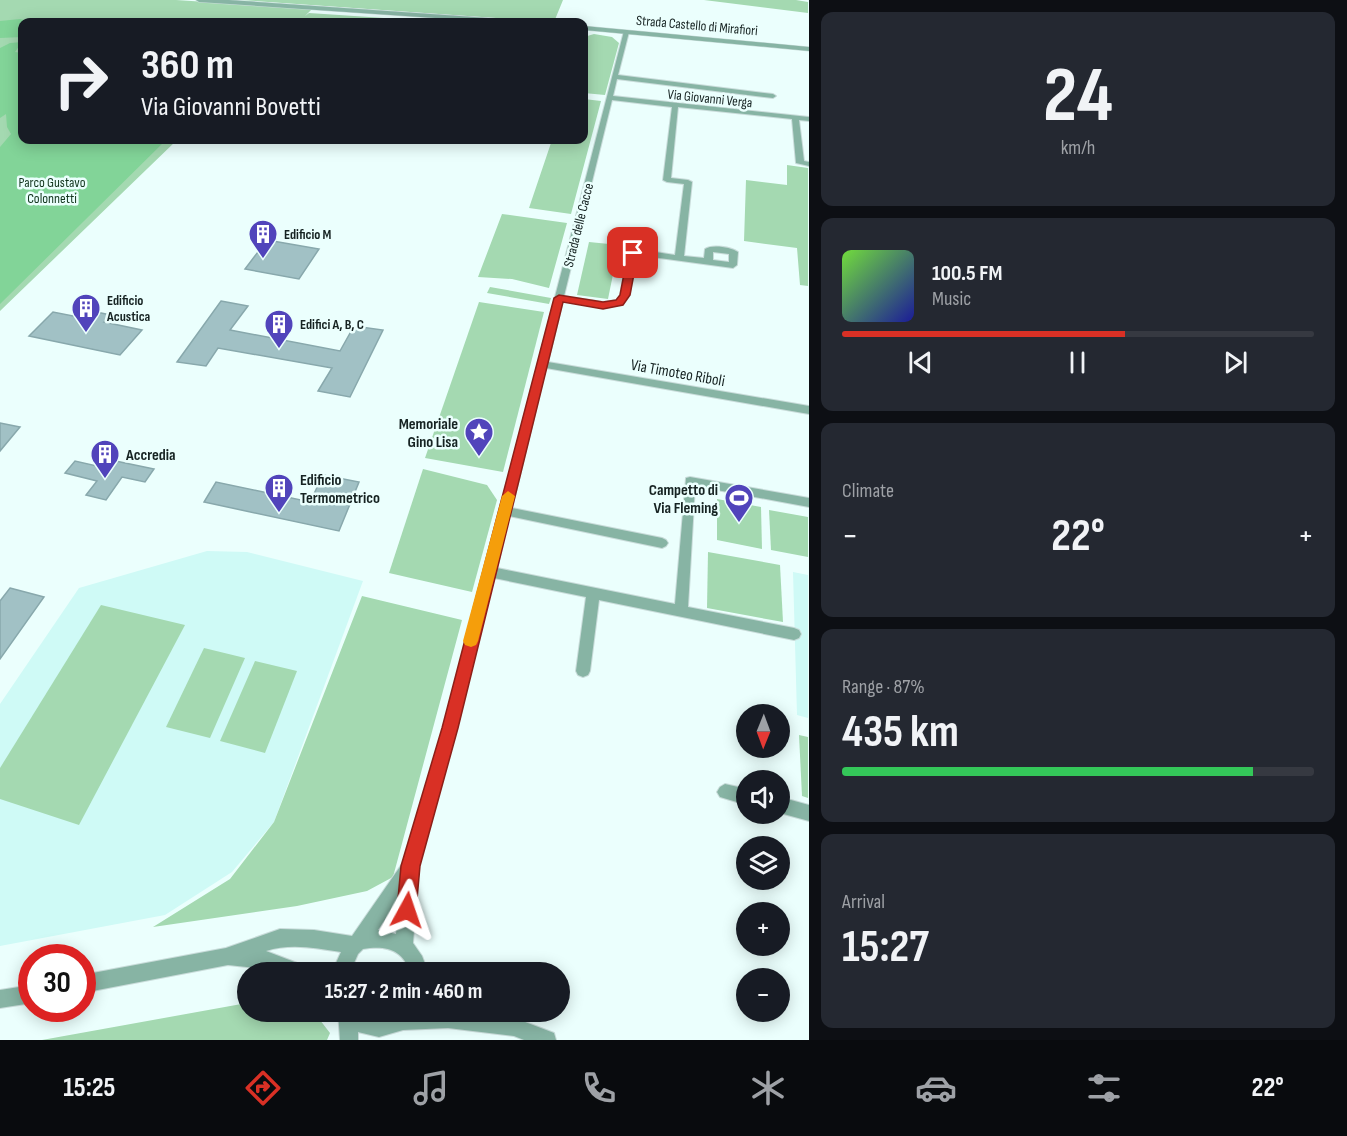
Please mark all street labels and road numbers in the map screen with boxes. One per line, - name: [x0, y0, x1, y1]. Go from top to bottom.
- street label: Strada Castello di Mirafiori: [635, 12, 759, 39]
- street label: Via Giovanni Verga: [667, 86, 753, 111]
- street label: Strada delle Cacce: [560, 181, 597, 269]
- street label: Via Timoteo Riboli: [629, 356, 726, 391]

